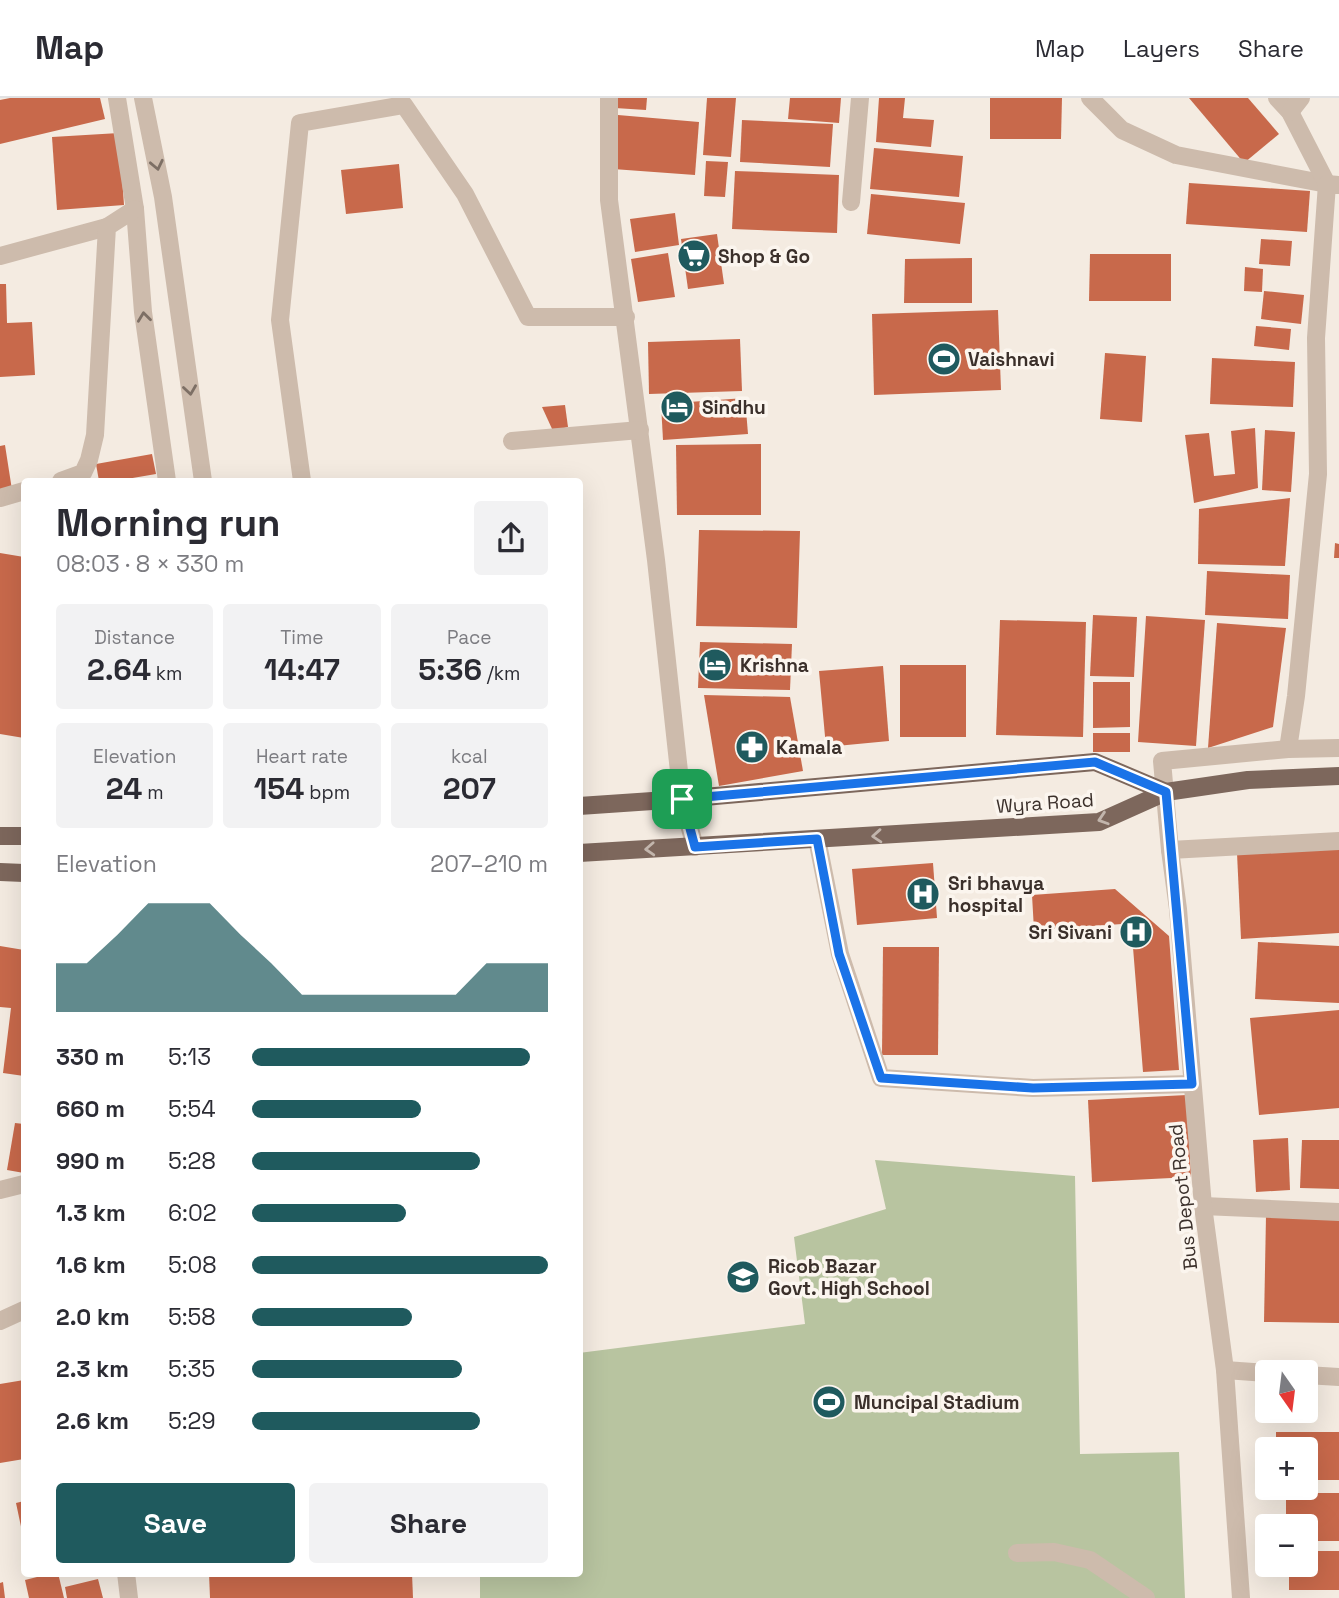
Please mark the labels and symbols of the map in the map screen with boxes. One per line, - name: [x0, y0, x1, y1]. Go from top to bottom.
- one-way arrow: [149, 159, 164, 171]
- supermarket icon: Shop & Go: [675, 237, 713, 275]
- place label: Shop & Go: [718, 244, 810, 269]
- one-way arrow: [137, 311, 152, 322]
- sports icon: Vaishnavi: [925, 340, 963, 378]
- place label: Vaishnavi: [968, 347, 1055, 372]
- one-way arrow: [183, 384, 198, 396]
- hotel icon: Sindhu: [658, 388, 696, 426]
- place label: Sindhu: [702, 395, 766, 420]
- hotel icon: Krishna: [696, 646, 734, 684]
- place label: Krishna: [740, 653, 809, 678]
- pharmacy icon: Kamala: [733, 728, 771, 766]
- place label: Kamala: [776, 735, 842, 760]
- pin: [652, 769, 712, 829]
- street label: Wyra Road: [996, 787, 1094, 819]
- one-way arrow: [1098, 810, 1110, 825]
- one-way arrow: [871, 828, 882, 843]
- one-way arrow: [644, 842, 655, 857]
- place label: Sri bhavya hospital: [948, 871, 1044, 918]
- hospital icon: Sri bhavya hospital: [904, 875, 942, 913]
- hospital icon: Sri Sivani: [1117, 913, 1155, 951]
- place label: Sri Sivani: [1029, 920, 1112, 945]
- street label: Bus Depot Road: [1163, 1123, 1203, 1271]
- place label: Ricob Bazar Govt. High School: [768, 1254, 930, 1301]
- school or university icon: Ricob Bazar Govt. High School: [724, 1258, 762, 1296]
- north arrow: [1255, 1360, 1318, 1423]
- sports icon: Muncipal Stadium: [810, 1383, 848, 1421]
- place label: Muncipal Stadium: [854, 1390, 1019, 1415]

